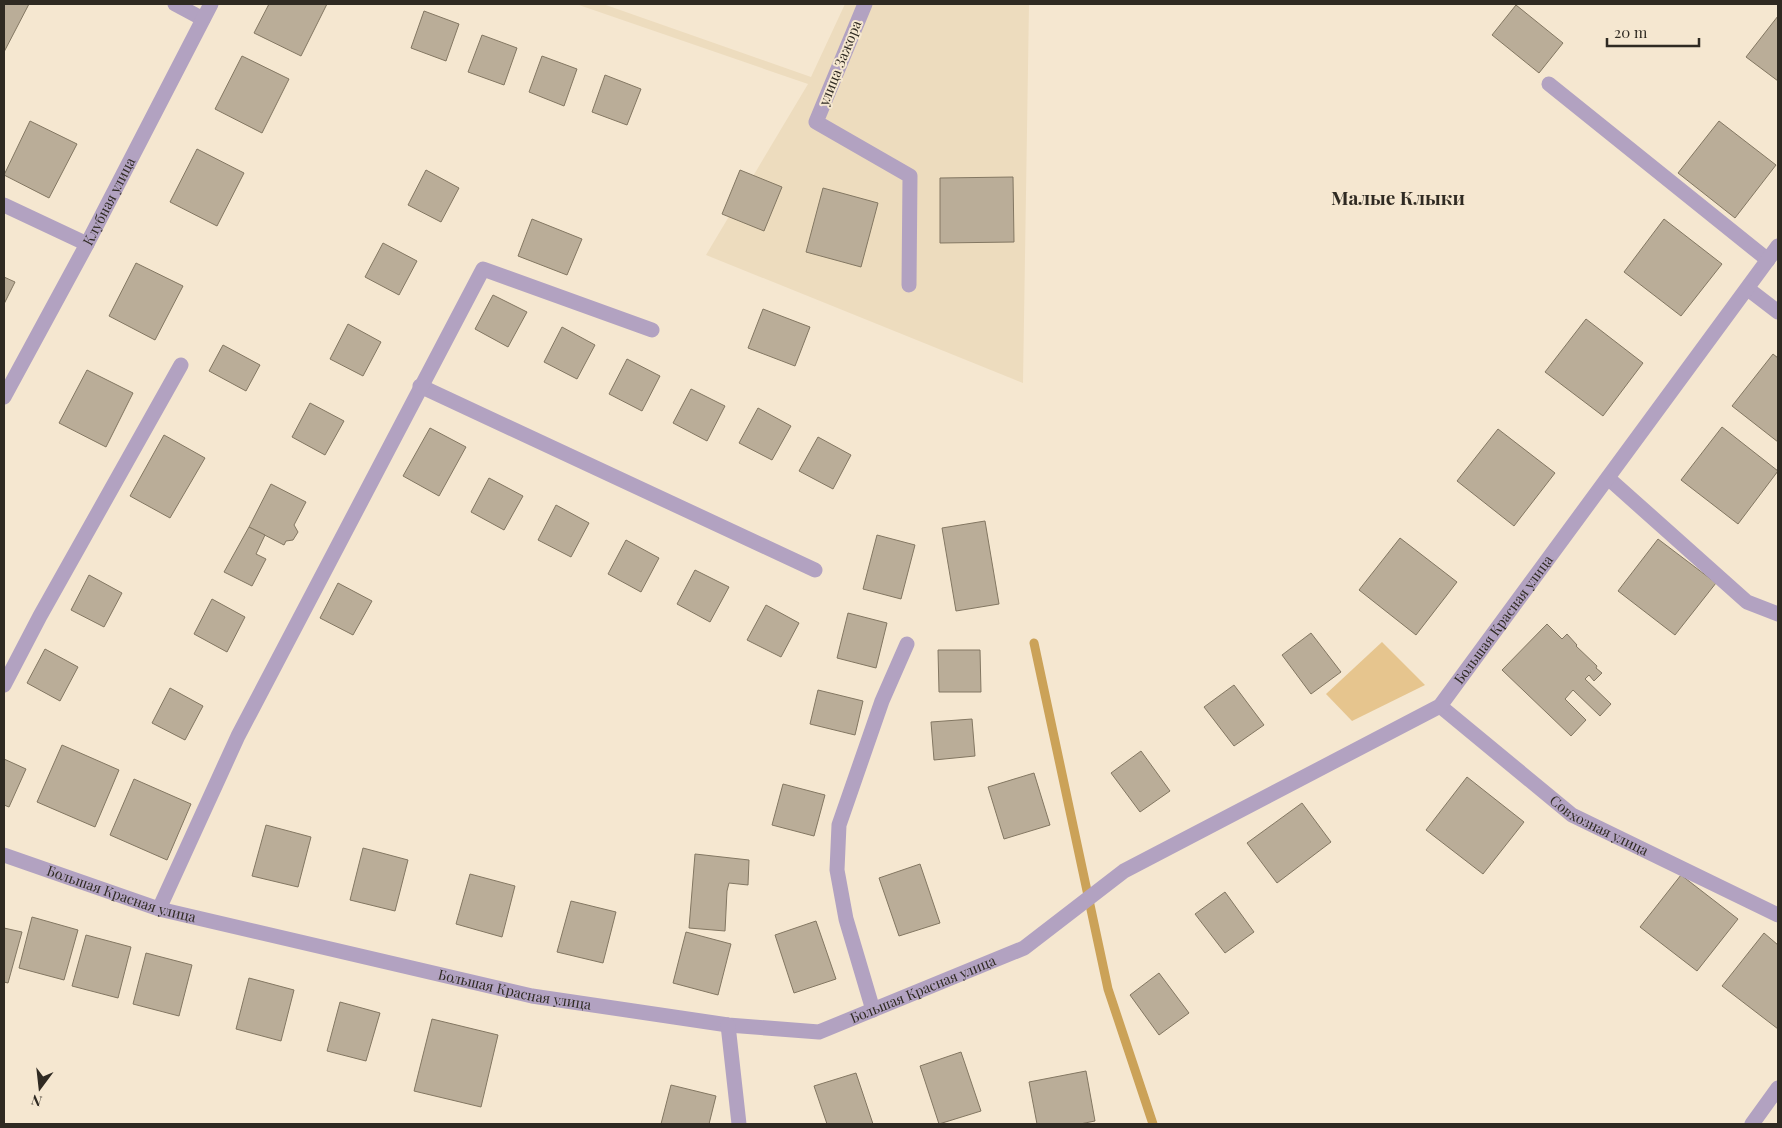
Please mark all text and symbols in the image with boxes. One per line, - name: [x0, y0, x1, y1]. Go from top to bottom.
- scale bar: [1607, 15, 1700, 47]
- street label: улица Зажора: [813, 17, 865, 109]
- text: 20 m: [1614, 22, 1648, 42]
- street label: Клубная улица: [78, 154, 139, 249]
- district label: Малые Клыки: [1331, 184, 1465, 210]
- street label: Большая Красная улица: [1449, 551, 1557, 688]
- street label: Совхозная улица: [1546, 791, 1652, 860]
- street label: Большая Красная улица: [45, 861, 198, 926]
- street label: Большая Красная улица: [847, 951, 999, 1027]
- street label: Большая Красная улица: [436, 964, 593, 1014]
- north arrow: [15, 1063, 65, 1113]
- text: N: [29, 1091, 44, 1112]

